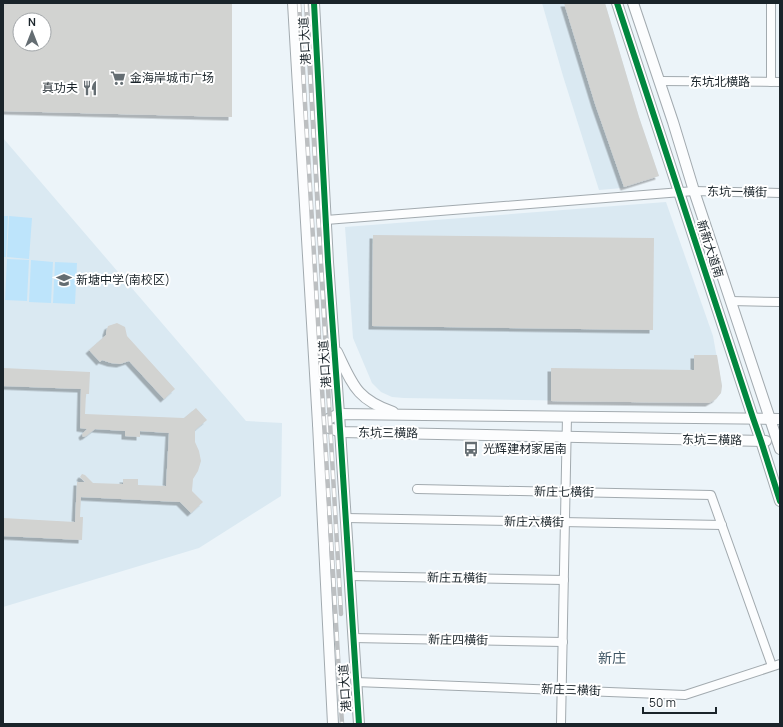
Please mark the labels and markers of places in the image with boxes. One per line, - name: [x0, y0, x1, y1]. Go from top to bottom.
- supermarket icon: 金海岸城市广场: [109, 69, 127, 87]
- place label: 金海岸城市广场: [130, 69, 214, 86]
- place label: 真功夫: [42, 79, 78, 96]
- restaurant icon: 真功夫: [81, 79, 99, 97]
- school or university icon: 新塘中学(南校区): [55, 271, 73, 289]
- place label: 新塘中学(南校区): [76, 271, 170, 288]
- bus stop icon: 光辉建材家居南: [462, 440, 480, 458]
- place label: 光辉建材家居南: [483, 440, 567, 457]

